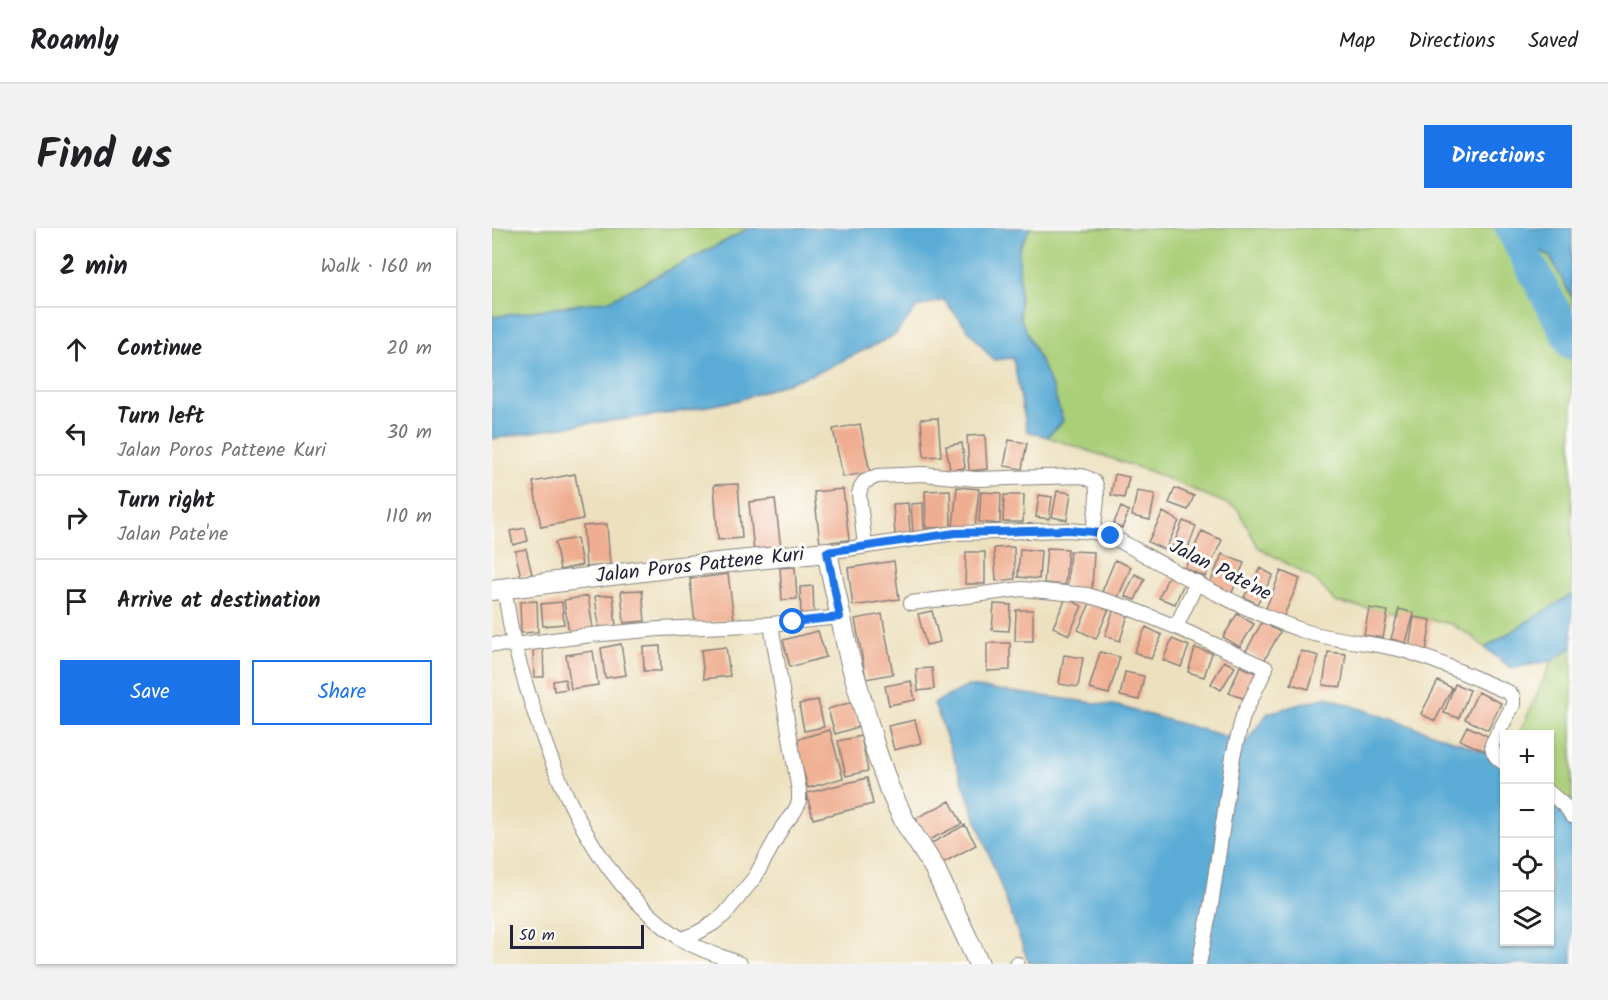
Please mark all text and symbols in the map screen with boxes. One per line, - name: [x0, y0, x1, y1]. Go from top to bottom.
- text: Roamly: [30, 19, 119, 64]
- text: Map: [1339, 25, 1375, 58]
- text: Directions: [1408, 25, 1495, 58]
- text: Saved: [1528, 25, 1578, 58]
- text: Find us: [36, 123, 172, 190]
- button: Directions: [1424, 125, 1572, 188]
- text: 2 min: [60, 246, 128, 288]
- text: Walk · 160 m: [321, 251, 432, 283]
- text: Continue: [117, 332, 202, 367]
- icon: ahead: [60, 333, 93, 366]
- text: 20 m: [386, 333, 432, 365]
- text: Turn left: [117, 400, 204, 435]
- icon: left: [60, 417, 93, 450]
- text: 30 m: [387, 417, 432, 449]
- text: Jalan Poros Pattene Kuri: [117, 435, 326, 467]
- text: Turn right: [117, 484, 215, 519]
- icon: right: [60, 501, 93, 534]
- text: 110 m: [386, 501, 432, 533]
- text: Jalan Pate'ne: [117, 519, 228, 551]
- route end: [1097, 522, 1123, 548]
- street label: Jalan Pate'ne: [1163, 531, 1277, 611]
- street label: Jalan Poros Pattene Kuri: [594, 539, 807, 593]
- text: Arrive at destination: [117, 584, 320, 619]
- icon: arrive: [60, 585, 93, 618]
- route start: [779, 608, 805, 634]
- button: Save: [60, 660, 240, 725]
- button: Share: [252, 660, 432, 725]
- map controls: [1500, 730, 1554, 946]
- button: +: [1500, 730, 1554, 784]
- button: −: [1500, 784, 1554, 838]
- button: locate: [1500, 838, 1554, 892]
- button: layers: [1500, 892, 1554, 946]
- scale bar: [510, 922, 644, 950]
- text: 50 m: [519, 923, 555, 948]

